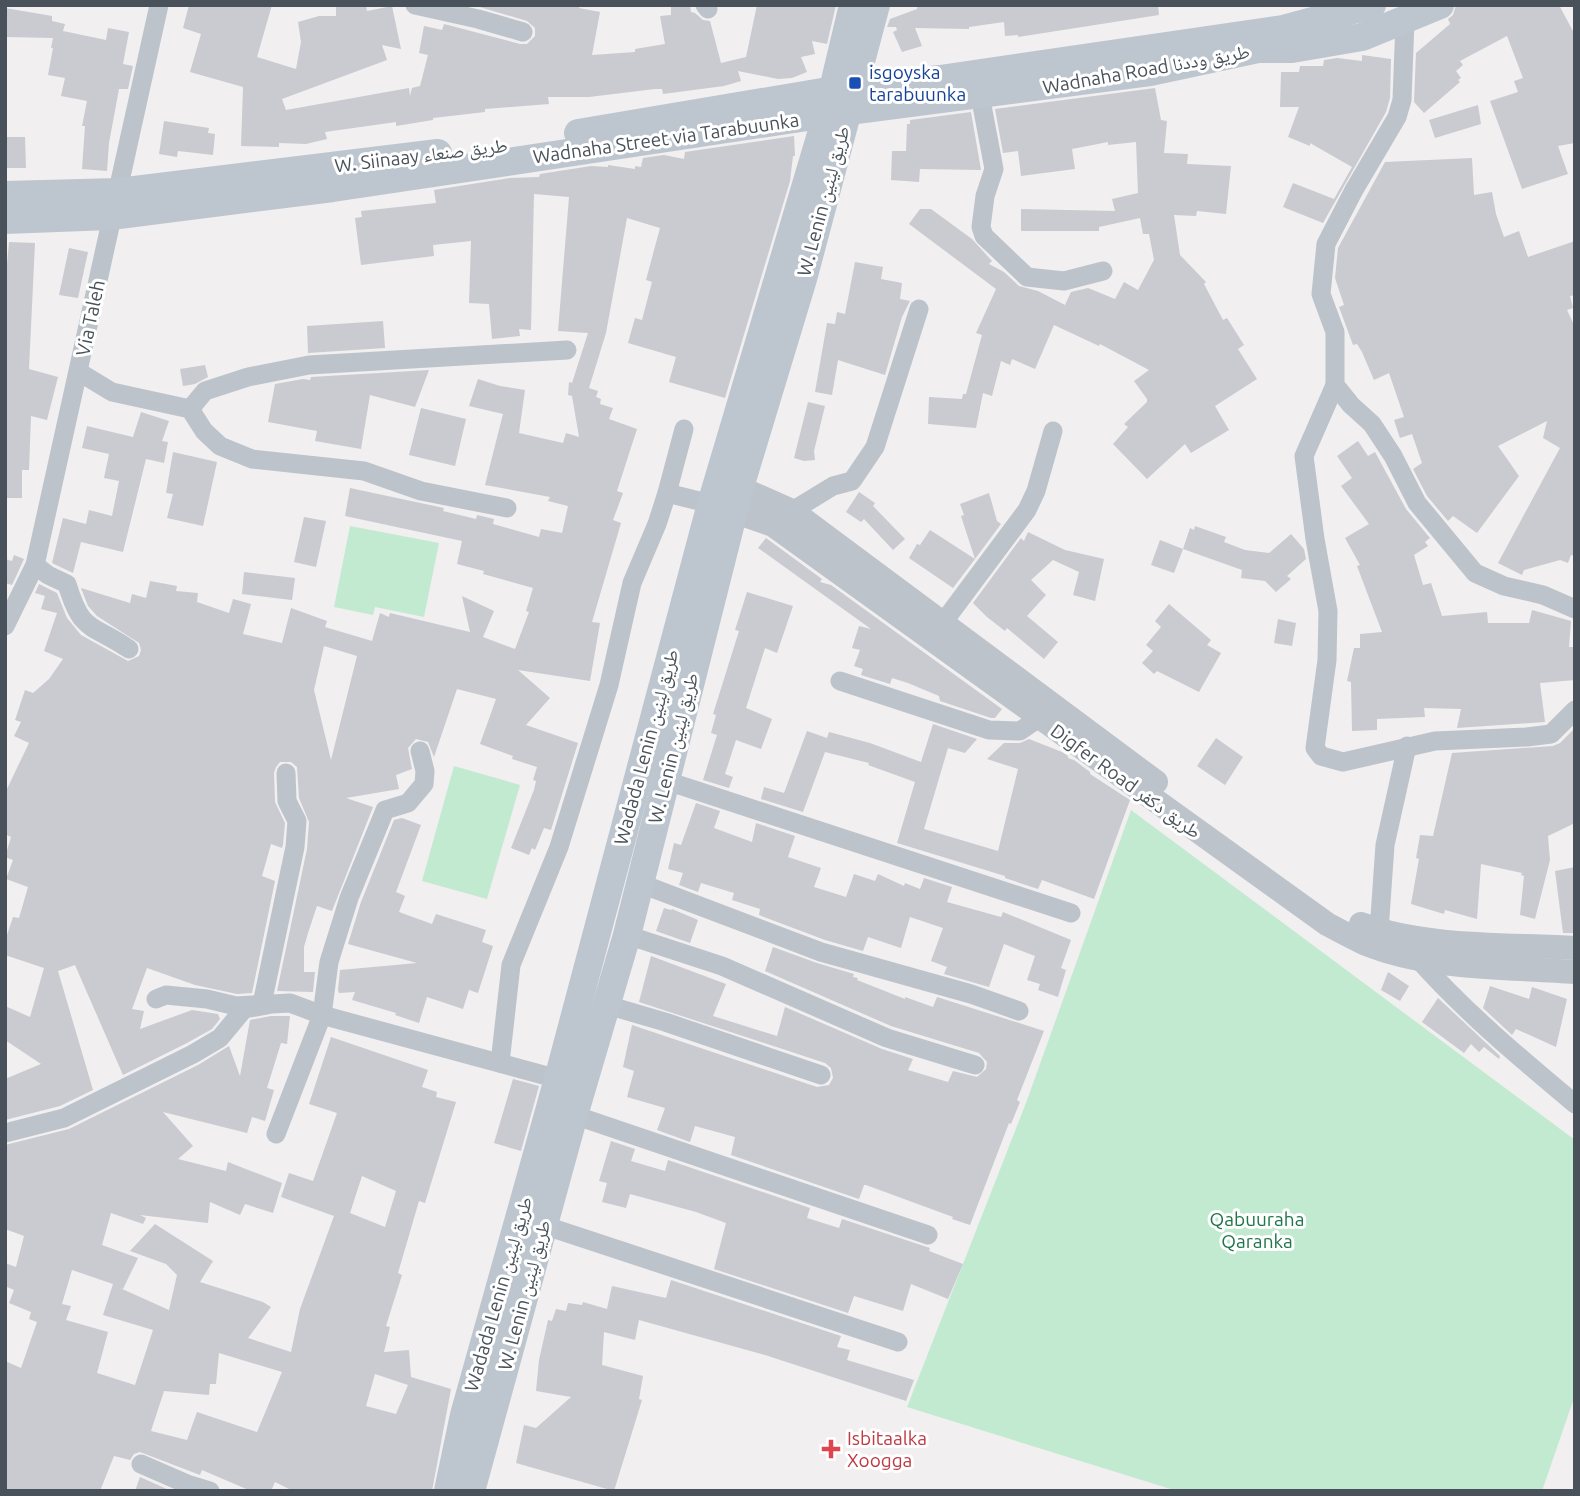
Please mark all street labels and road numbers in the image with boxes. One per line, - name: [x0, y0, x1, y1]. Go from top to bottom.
- street label: Wadnaha Road طريق وددنا: [1041, 40, 1251, 99]
- street label: Wadnaha Street via Tarabuunka: [531, 108, 801, 168]
- street label: W. Lenin طريق لينين: [792, 124, 855, 279]
- street label: W. Siinaay طريق صنعاء: [333, 133, 509, 178]
- street label: Via Taleh: [71, 278, 109, 358]
- street label: Wadada Lenin طريق لينين: [609, 647, 684, 847]
- street label: W. Lenin طريق لينين: [644, 670, 703, 826]
- street label: Digfer Road طريق دكفر: [1046, 719, 1205, 844]
- street label: Wadada Lenin طريق لينين: [460, 1194, 537, 1394]
- street label: W. Lenin طريق لينين: [493, 1218, 556, 1373]

